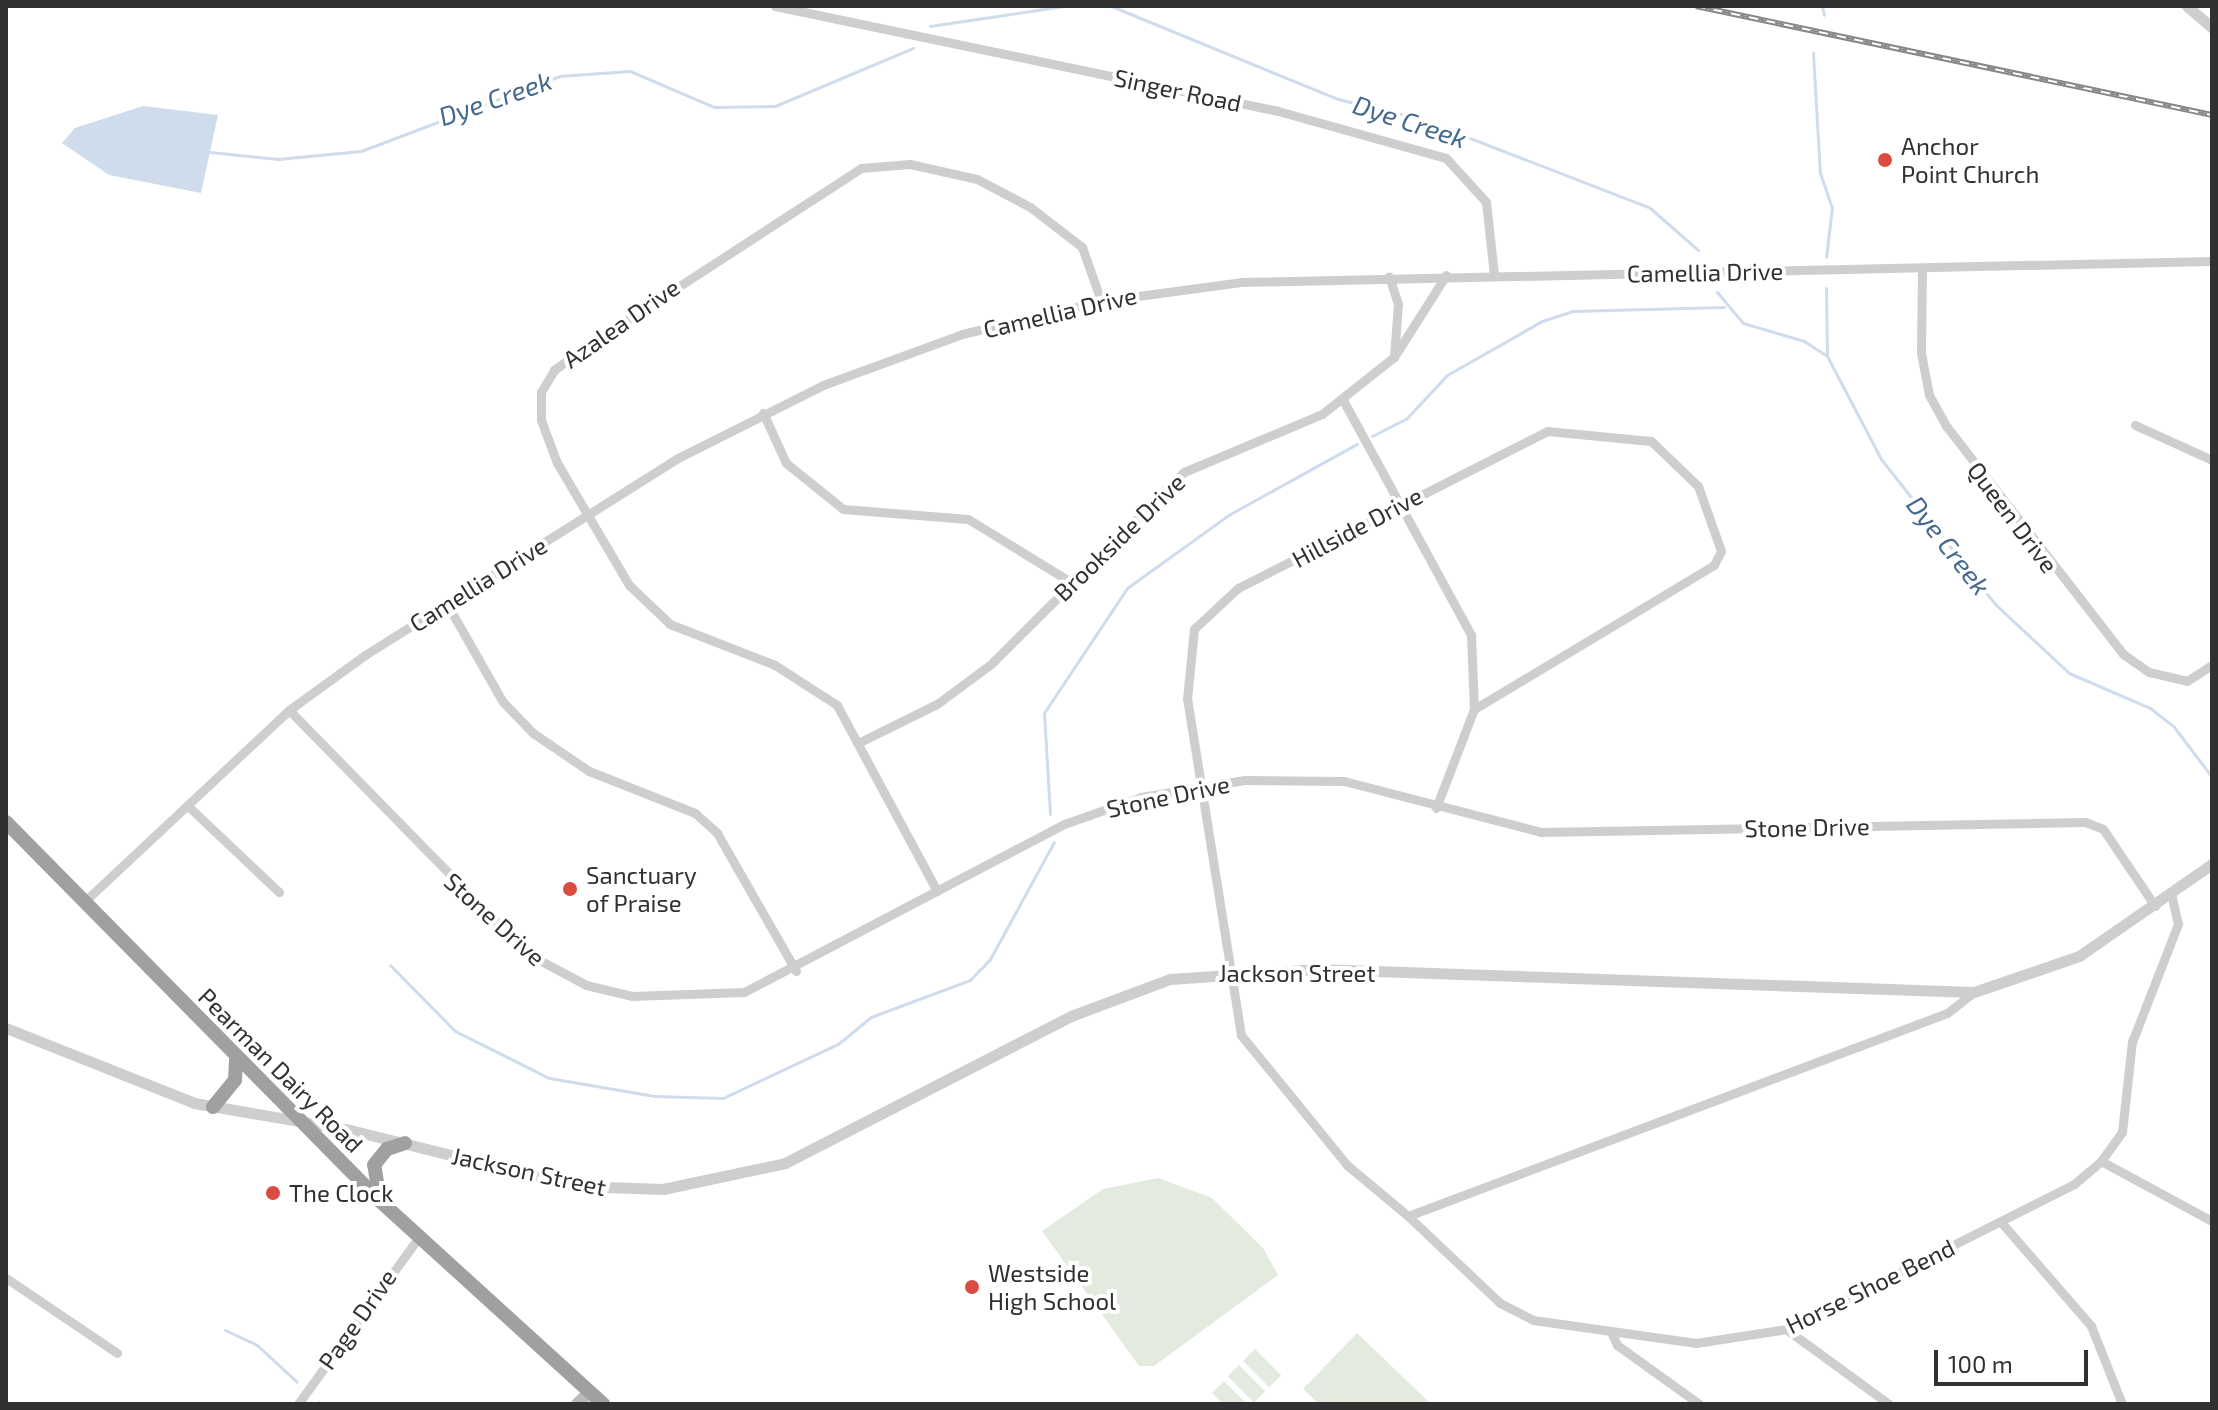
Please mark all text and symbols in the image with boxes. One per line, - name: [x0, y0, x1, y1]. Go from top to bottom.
- street label: Singer Road: [1112, 62, 1244, 118]
- water label: Dye Creek: [434, 64, 556, 132]
- water label: Dye Creek: [1349, 88, 1471, 154]
- place label: Anchor Point Church: [1901, 132, 2039, 188]
- marker: Anchor Point Church: [1876, 151, 1894, 169]
- street label: Camellia Drive: [1627, 256, 1783, 288]
- street label: Azalea Drive: [557, 272, 685, 374]
- street label: Camellia Drive: [981, 280, 1139, 344]
- street label: Queen Drive: [1962, 456, 2064, 578]
- street label: Brookside Drive: [1048, 467, 1190, 607]
- street label: Hillside Drive: [1287, 481, 1427, 573]
- water label: Dye Creek: [1901, 489, 1997, 601]
- street label: Camellia Drive: [404, 530, 552, 638]
- street label: Stone Drive: [1104, 769, 1232, 823]
- street label: Stone Drive: [1744, 812, 1870, 842]
- place label: Sanctuary of Praise: [586, 861, 697, 917]
- street label: Stone Drive: [439, 866, 551, 972]
- marker: Sanctuary of Praise: [561, 880, 579, 898]
- street label: Jackson Street: [1218, 959, 1376, 987]
- street label: Pearman Dairy Road: [193, 982, 369, 1158]
- street label: Jackson Street: [449, 1141, 609, 1201]
- place label: The Clock: [289, 1179, 394, 1207]
- marker: The Clock: [264, 1184, 282, 1202]
- street label: Horse Shoe Bend: [1781, 1233, 1959, 1339]
- place label: Westside High School: [988, 1259, 1116, 1315]
- street label: Page Drive: [312, 1263, 402, 1375]
- marker: Westside High School: [963, 1278, 981, 1296]
- scale bar: [1938, 1334, 2092, 1384]
- text: 100 m: [1948, 1349, 2013, 1378]

